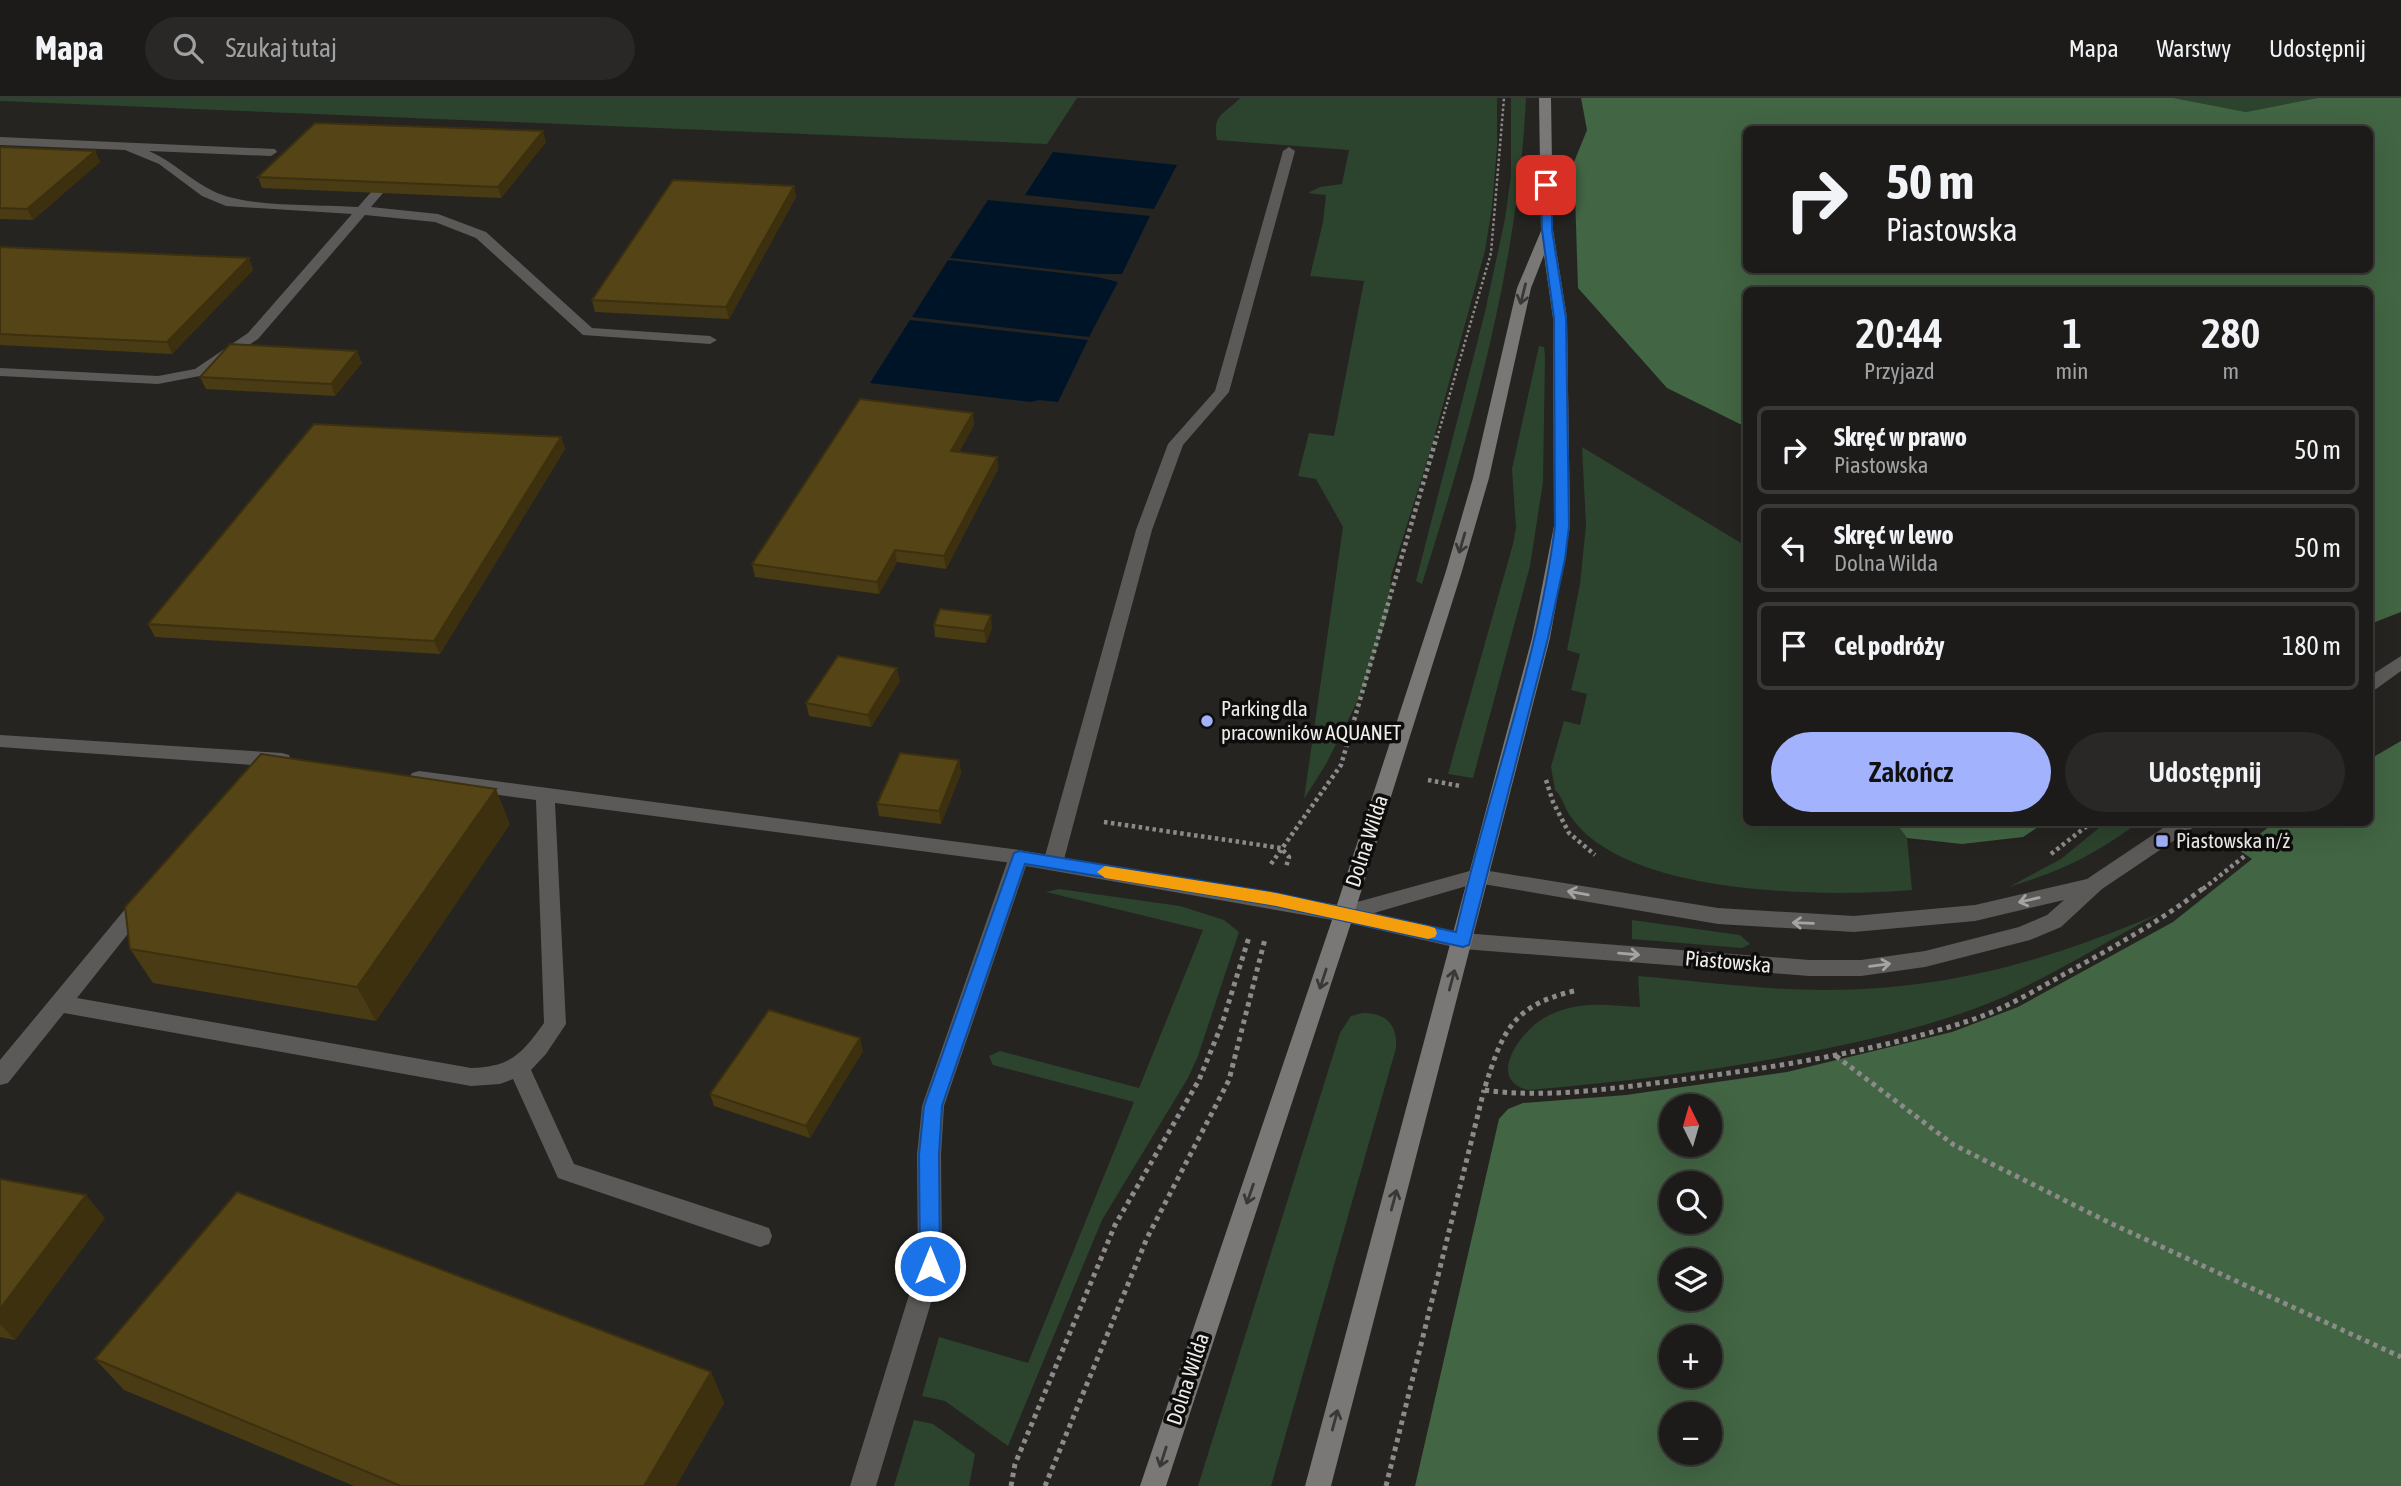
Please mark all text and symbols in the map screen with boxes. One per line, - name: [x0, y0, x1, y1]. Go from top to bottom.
- search box: [145, 17, 635, 80]
- text: Mapa: [35, 29, 103, 67]
- icon: search: [169, 29, 207, 67]
- text: Szukaj tutaj: [225, 33, 337, 63]
- text: Mapa: [2069, 35, 2119, 62]
- text: Warstwy: [2157, 35, 2231, 62]
- text: Udostępnij: [2269, 35, 2366, 62]
- text: 50 m: [1886, 153, 1974, 209]
- icon: right: [1771, 154, 1862, 245]
- pin: [1516, 155, 1576, 215]
- icon: arrive: [1527, 166, 1565, 204]
- text: Piastowska: [1886, 211, 2018, 248]
- one-way arrow: [1516, 282, 1529, 304]
- text: 20:44: [1856, 309, 1943, 357]
- text: 1: [2062, 309, 2082, 357]
- text: 280: [2201, 309, 2260, 357]
- text: Przyjazd: [1864, 358, 1935, 384]
- text: min: [2056, 358, 2089, 384]
- text: m: [2222, 358, 2239, 384]
- text: Skręć w prawo: [1834, 422, 1967, 452]
- icon: right: [1775, 431, 1813, 469]
- text: 50 m: [2294, 435, 2341, 465]
- text: Piastowska: [1834, 452, 1929, 478]
- text: Skręć w lewo: [1834, 520, 1954, 550]
- icon: left: [1775, 529, 1813, 567]
- one-way arrow: [1455, 532, 1468, 554]
- text: 50 m: [2294, 533, 2341, 563]
- text: Dolna Wilda: [1834, 550, 1938, 576]
- icon: arrive: [1775, 627, 1813, 665]
- text: Cel podróży: [1834, 631, 1945, 661]
- text: 180 m: [2282, 631, 2341, 661]
- place label: Parking dla pracowników AQUANET: [1221, 696, 1401, 744]
- marker: Parking dla pracowników AQUANET: [1199, 713, 1215, 729]
- button: Zakończ: [1771, 732, 2051, 812]
- button: Udostępnij: [2065, 732, 2345, 812]
- street label: Dolna Wilda: [1340, 792, 1392, 890]
- place label: Piastowska n/ż: [2176, 828, 2290, 852]
- marker: Piastowska n/ż: [2154, 833, 2170, 849]
- one-way arrow: [1567, 886, 1590, 899]
- one-way arrow: [2018, 894, 2040, 907]
- one-way arrow: [1792, 916, 1815, 929]
- street label: Piastowska: [1684, 945, 1772, 977]
- one-way arrow: [1617, 948, 1640, 961]
- one-way arrow: [1868, 958, 1891, 971]
- one-way arrow: [1315, 967, 1328, 989]
- one-way arrow: [1446, 969, 1459, 992]
- north arrow: [1659, 1094, 1722, 1157]
- map controls: [1659, 1094, 1722, 1465]
- button: search: [1659, 1171, 1722, 1234]
- one-way arrow: [1243, 1183, 1255, 1205]
- one-way arrow: [1388, 1189, 1401, 1211]
- position arrow: [893, 1229, 967, 1303]
- button: layers: [1659, 1248, 1722, 1311]
- button: +: [1659, 1325, 1722, 1388]
- street label: Dolna Wilda: [1161, 1330, 1213, 1428]
- button: −: [1659, 1402, 1722, 1465]
- one-way arrow: [1330, 1409, 1343, 1431]
- one-way arrow: [1155, 1445, 1168, 1467]

